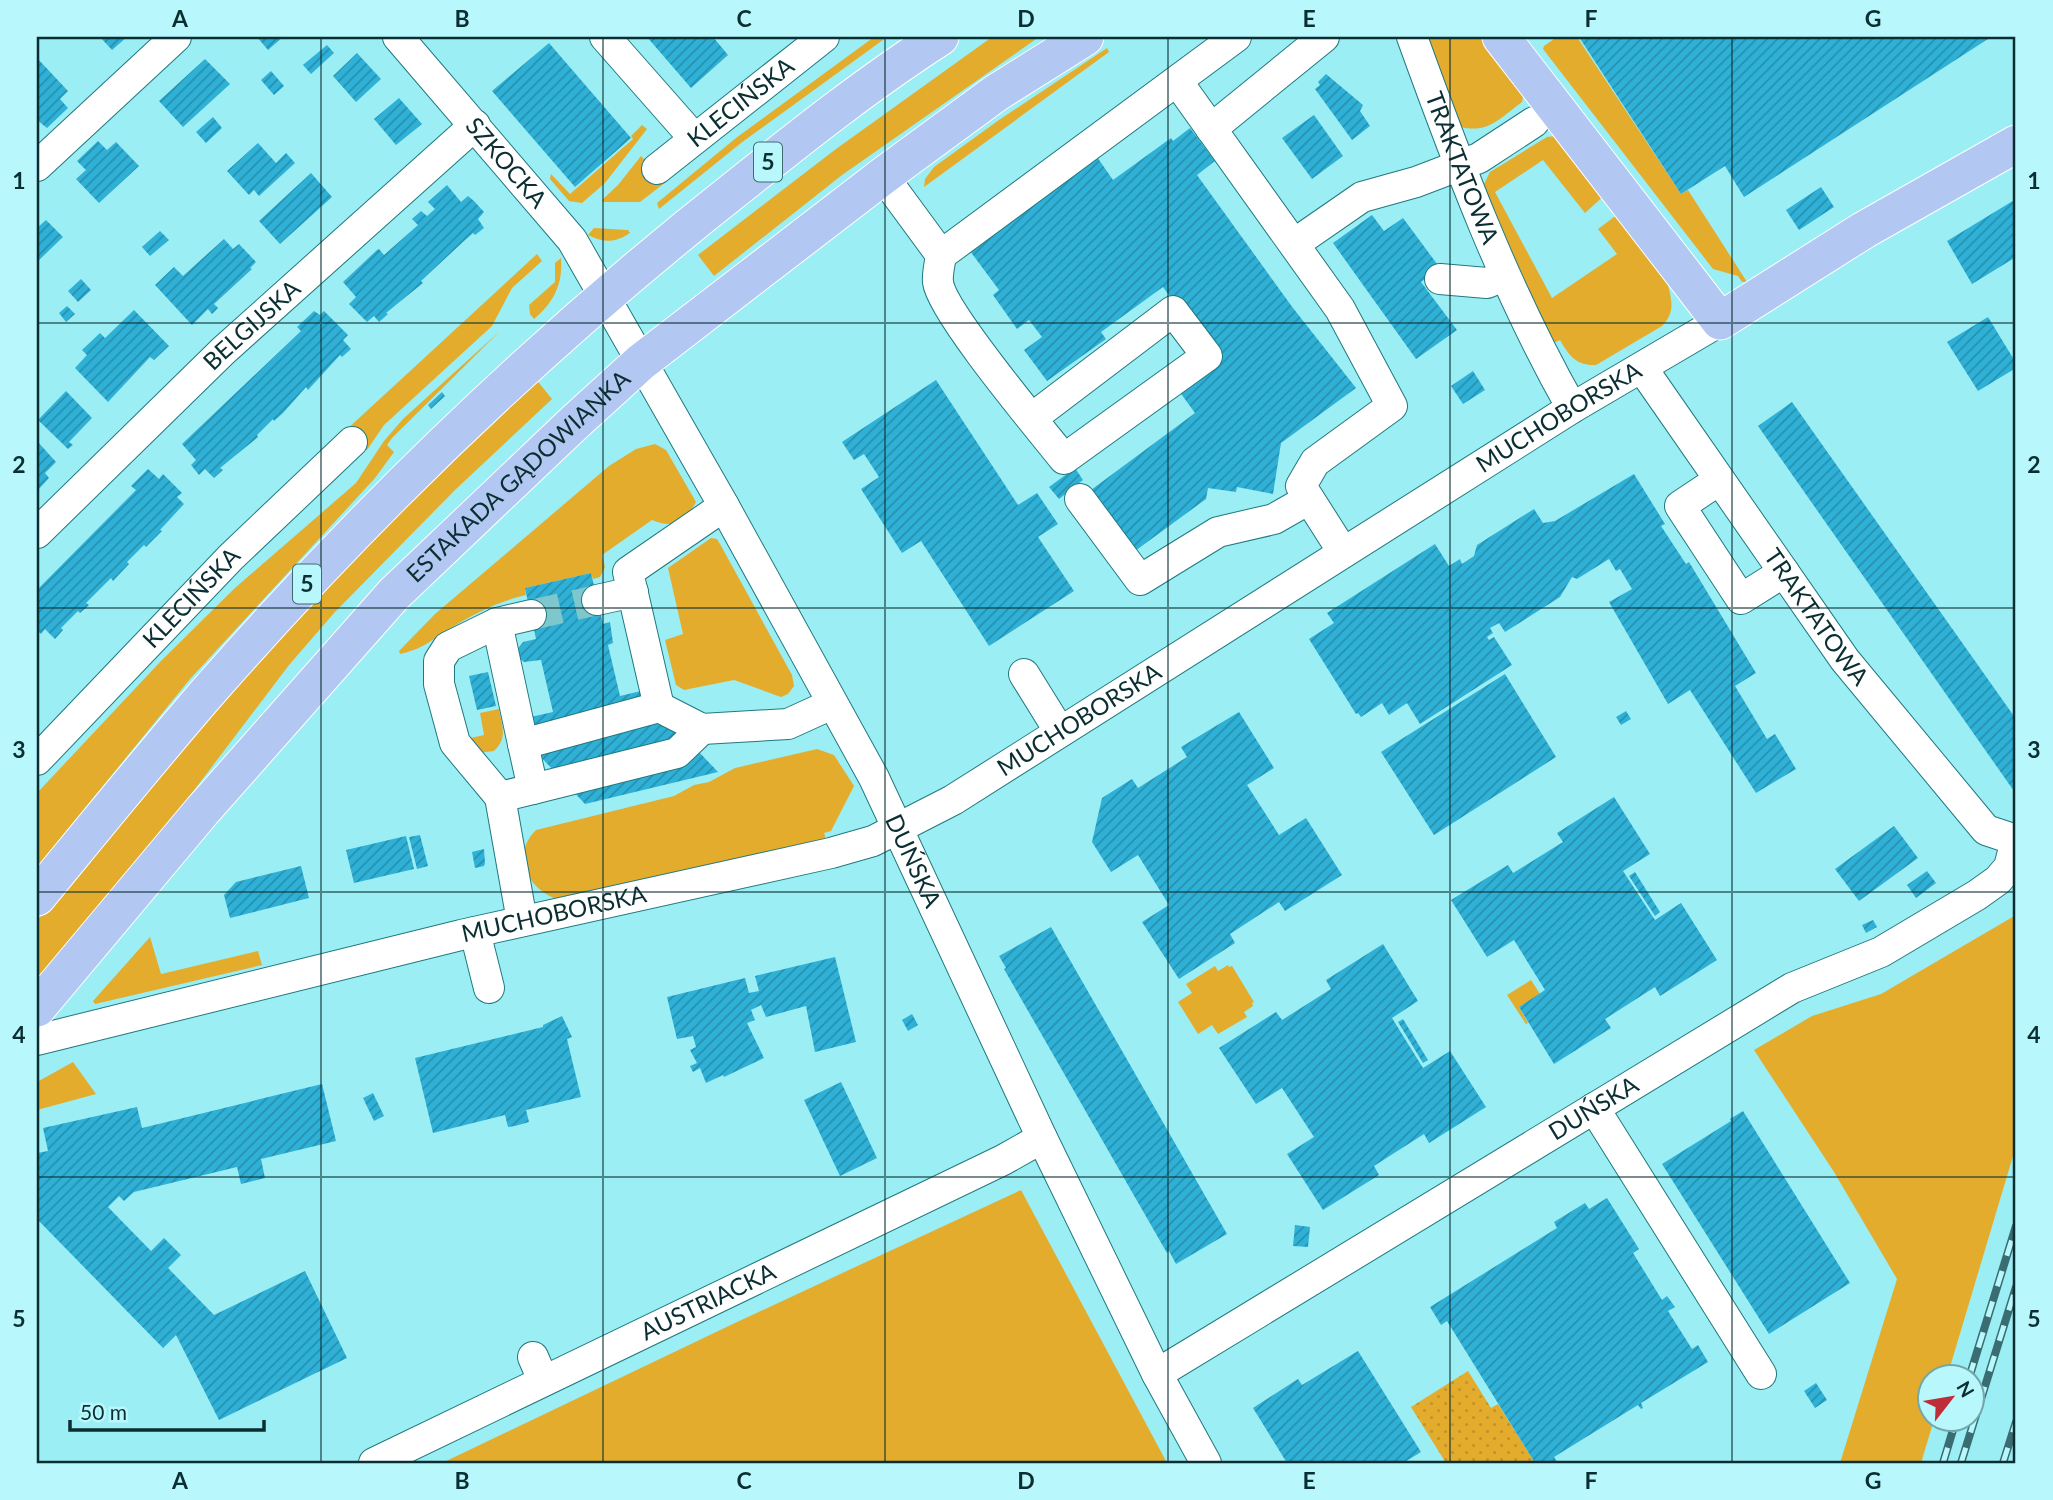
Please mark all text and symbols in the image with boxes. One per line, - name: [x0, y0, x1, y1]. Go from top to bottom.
- text: A: [171, 4, 189, 32]
- text: B: [454, 4, 470, 32]
- text: C: [736, 4, 752, 32]
- text: D: [1017, 4, 1035, 32]
- text: E: [1302, 4, 1316, 32]
- text: F: [1584, 4, 1598, 32]
- text: G: [1865, 4, 1881, 32]
- street label: KLECIŃSKA: [681, 50, 800, 153]
- street label: TRAKTATOWA: [1420, 87, 1506, 248]
- street label: SZKOCKA: [460, 111, 554, 214]
- road number: 5: [754, 142, 782, 182]
- text: 1: [12, 166, 26, 194]
- text: 1: [2027, 166, 2041, 194]
- street label: BELGIJSKA: [196, 272, 306, 375]
- street label: MUCHOBORSKA: [1470, 354, 1647, 478]
- street label: ESTAKADA GĄDOWIANKA: [400, 363, 636, 588]
- text: 2: [12, 450, 26, 478]
- text: 2: [2027, 450, 2041, 478]
- street label: KLECIŃSKA: [136, 540, 246, 653]
- street label: TRAKTATOWA: [1759, 542, 1876, 691]
- road number: 5: [293, 564, 321, 604]
- street label: MUCHOBORSKA: [991, 656, 1167, 781]
- text: 3: [12, 735, 26, 763]
- text: 3: [2027, 735, 2041, 763]
- street label: DUŃSKA: [880, 809, 949, 912]
- street label: MUCHOBORSKA: [458, 878, 650, 947]
- text: 4: [12, 1020, 26, 1048]
- text: 4: [2027, 1020, 2041, 1048]
- street label: DUŃSKA: [1543, 1069, 1644, 1146]
- street label: AUSTRIACKA: [635, 1255, 781, 1345]
- text: 5: [12, 1304, 26, 1332]
- text: 5: [2027, 1304, 2041, 1332]
- north arrow: [1916, 1364, 1986, 1434]
- text: N: [1952, 1377, 1980, 1401]
- scale bar: [70, 1388, 264, 1432]
- text: 50 m: [80, 1399, 127, 1424]
- text: A: [171, 1466, 189, 1494]
- text: B: [454, 1466, 470, 1494]
- text: C: [736, 1466, 752, 1494]
- text: D: [1017, 1466, 1035, 1494]
- text: E: [1302, 1466, 1316, 1494]
- text: F: [1584, 1466, 1598, 1494]
- text: G: [1865, 1466, 1881, 1494]

